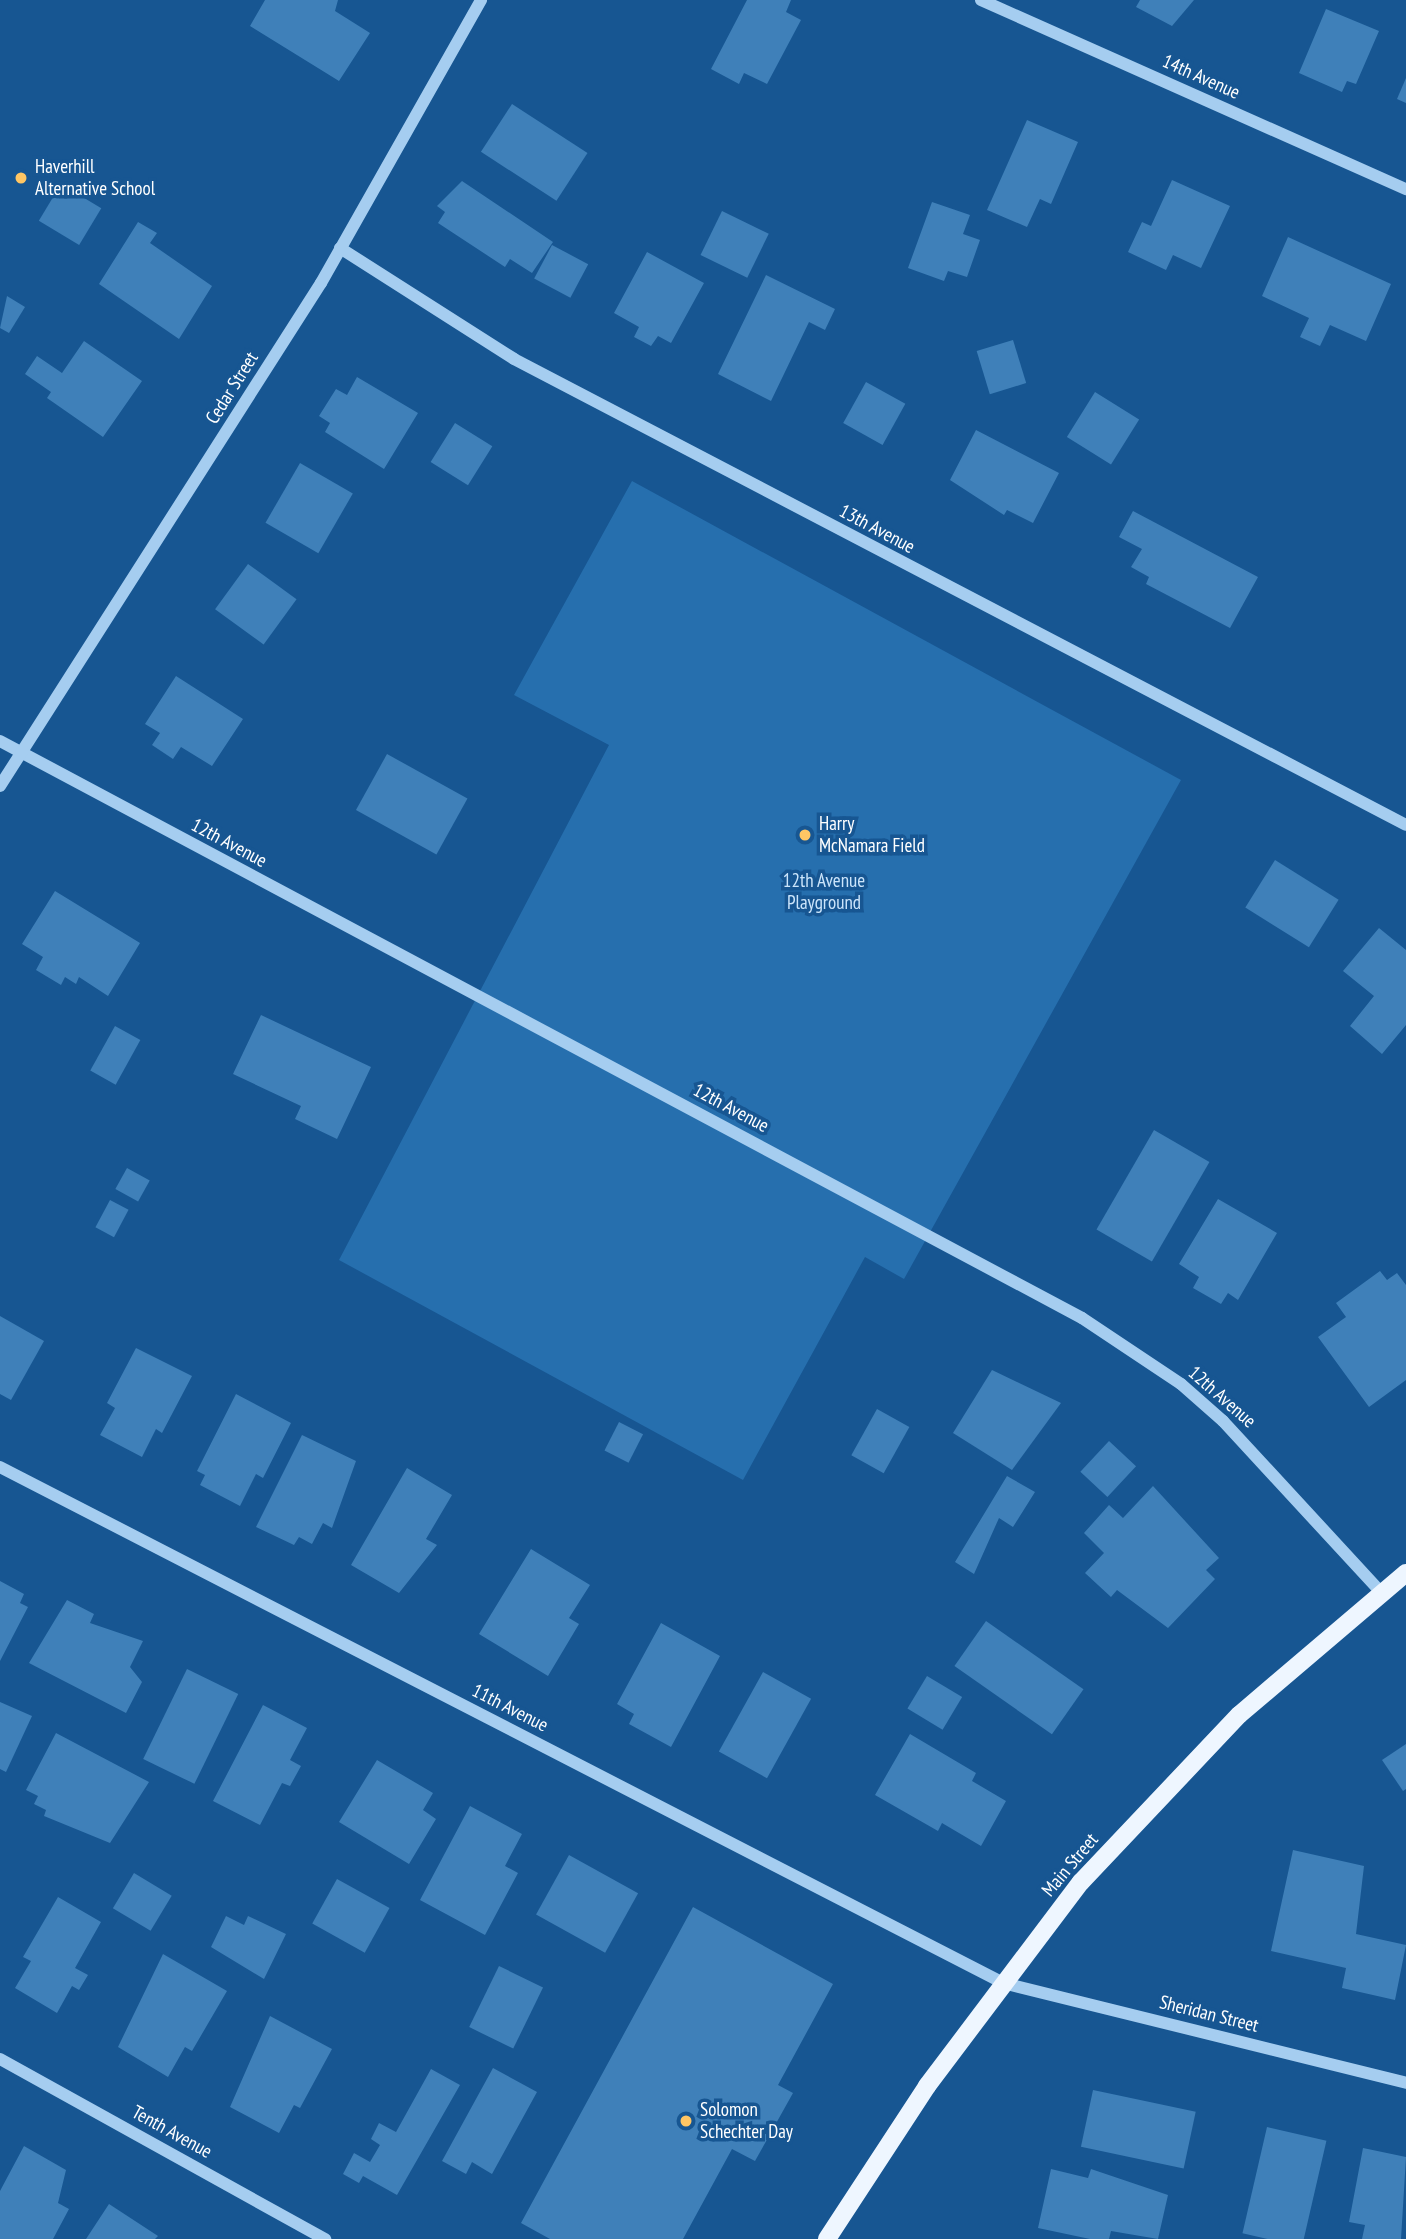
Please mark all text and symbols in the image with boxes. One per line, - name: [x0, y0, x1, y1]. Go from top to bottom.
- street label: 14th Avenue: [1159, 50, 1243, 104]
- place label: Haverhill Alternative School: [35, 156, 155, 200]
- marker: Haverhill Alternative School: [13, 170, 29, 186]
- street label: Cedar Street: [201, 348, 263, 428]
- street label: 13th Avenue: [835, 500, 919, 558]
- place label: Harry McNamara Field: [819, 813, 925, 857]
- street label: 12th Avenue: [187, 814, 271, 872]
- marker: Harry McNamara Field: [797, 827, 813, 843]
- park label: 12th Avenue Playground: [783, 870, 865, 914]
- street label: 12th Avenue: [689, 1079, 773, 1137]
- street label: 12th Avenue: [1183, 1361, 1261, 1433]
- street label: 11th Avenue: [468, 1679, 552, 1737]
- street label: Main Street: [1037, 1829, 1103, 1901]
- street label: Sheridan Street: [1157, 1991, 1261, 2037]
- place label: Solomon Schechter Day: [700, 2099, 793, 2143]
- street label: Tenth Avenue: [128, 2101, 216, 2163]
- marker: Solomon Schechter Day: [678, 2113, 694, 2129]

